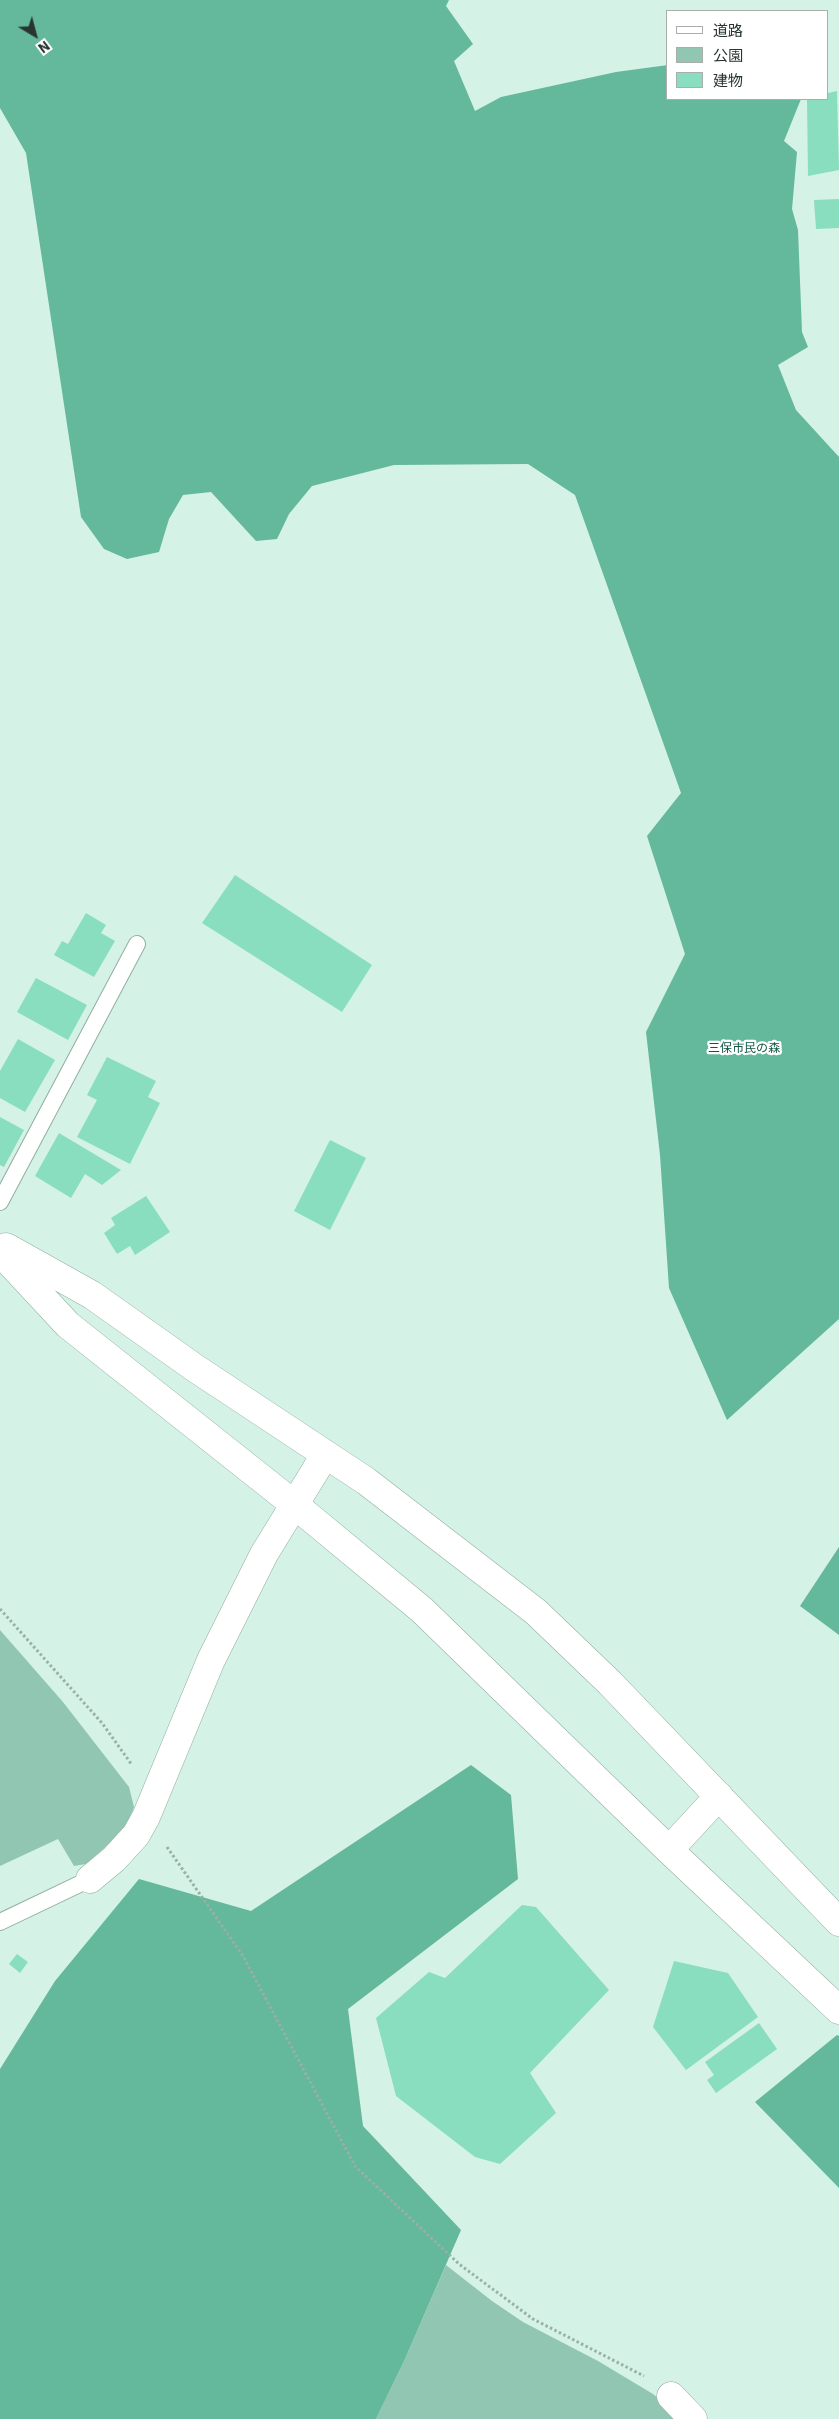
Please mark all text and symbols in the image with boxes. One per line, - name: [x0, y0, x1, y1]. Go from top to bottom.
- north arrow: [10, 10, 60, 60]
- legend: [666, 10, 829, 100]
- text: 道路: [713, 21, 743, 40]
- text: N: [35, 37, 53, 57]
- text: 公園: [713, 46, 743, 65]
- text: 建物: [713, 71, 743, 90]
- park label: 三保市民の森: [708, 1042, 780, 1056]

